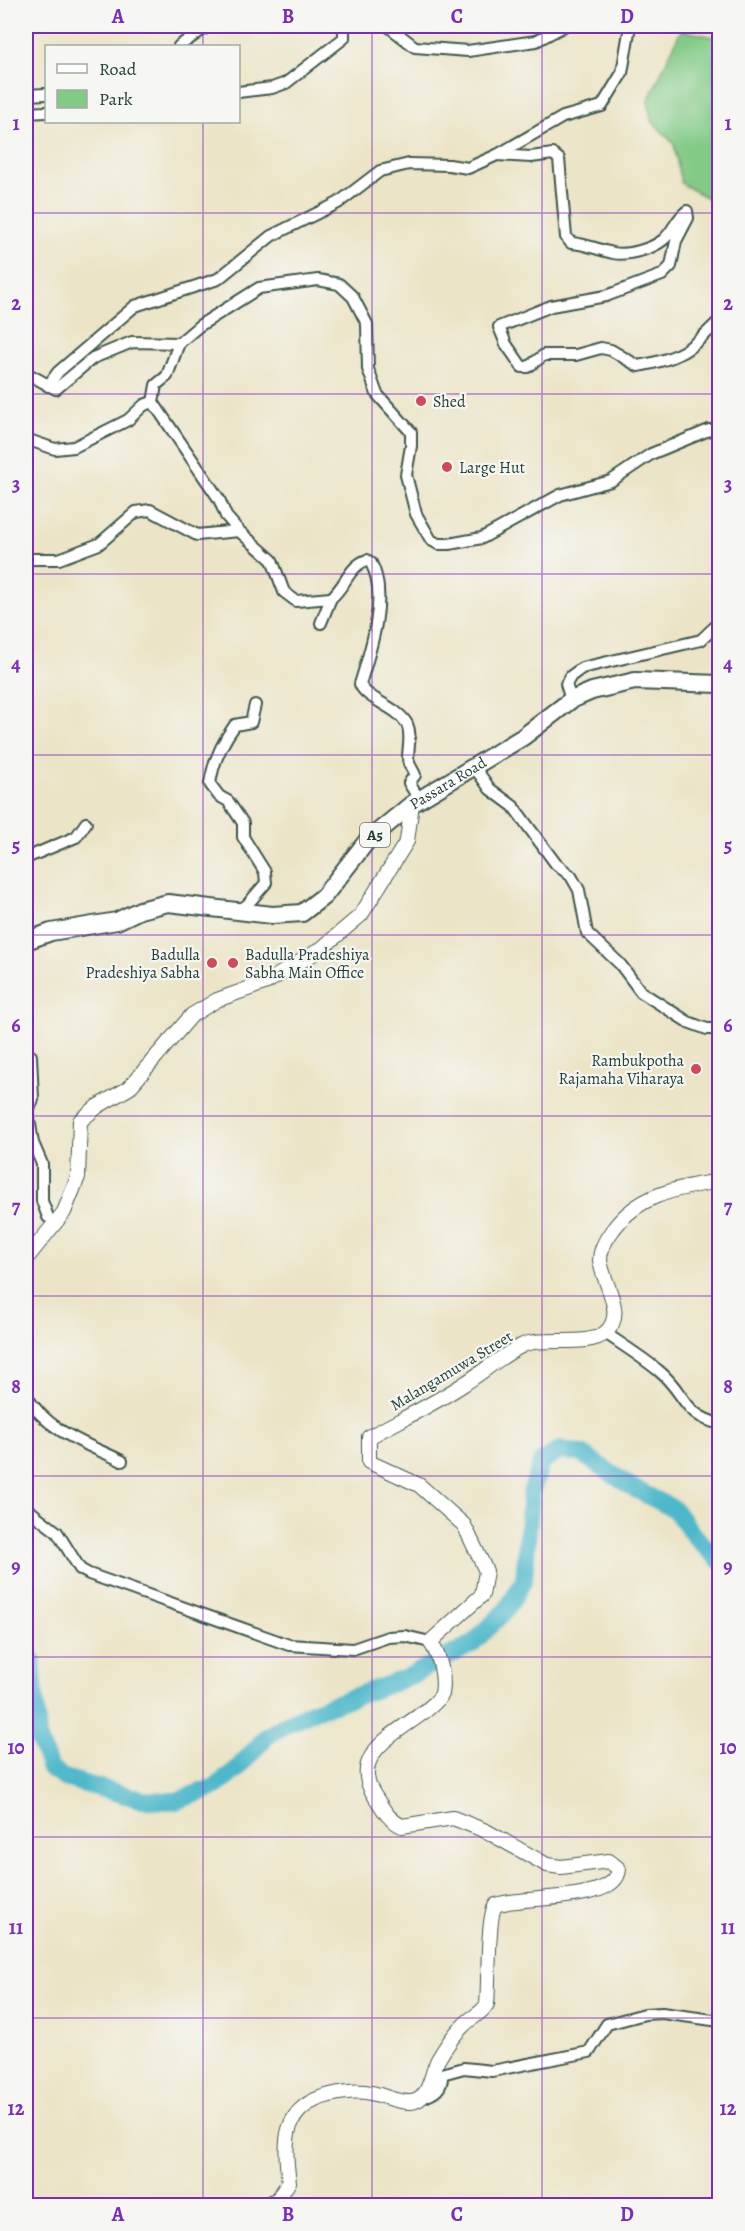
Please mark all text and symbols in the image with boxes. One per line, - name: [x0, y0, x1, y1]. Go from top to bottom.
- text: A: [111, 3, 125, 30]
- text: B: [282, 3, 294, 30]
- text: C: [451, 3, 463, 30]
- text: D: [620, 3, 634, 30]
- legend: [45, 45, 240, 123]
- text: Road: [99, 57, 137, 81]
- text: Park: [99, 87, 133, 111]
- text: 1: [12, 110, 20, 137]
- text: 1: [724, 110, 732, 137]
- text: 2: [11, 290, 21, 317]
- text: 2: [723, 290, 733, 317]
- place label: Shed: [433, 391, 466, 413]
- marker: Shed: [414, 394, 428, 408]
- place label: Large Hut: [459, 457, 525, 479]
- marker: Large Hut: [440, 460, 454, 474]
- text: 3: [12, 471, 20, 498]
- text: 3: [724, 471, 732, 498]
- text: 4: [11, 651, 21, 678]
- text: 4: [723, 651, 733, 678]
- street label: Passara Road: [405, 751, 491, 815]
- road number: A5: [360, 823, 390, 847]
- text: 5: [12, 832, 20, 859]
- text: 5: [724, 832, 732, 859]
- place label: Badulla Pradeshiya Sabha: [85, 944, 201, 984]
- place label: Badulla Pradeshiya Sabha Main Office: [245, 944, 370, 984]
- marker: Badulla Pradeshiya Sabha: [205, 956, 219, 970]
- marker: Badulla Pradeshiya Sabha Main Office: [226, 956, 240, 970]
- text: 6: [11, 1012, 21, 1039]
- text: 6: [723, 1012, 733, 1039]
- place label: Rambukpotha Rajamaha Viharaya: [559, 1050, 685, 1090]
- marker: Rambukpotha Rajamaha Viharaya: [689, 1062, 703, 1076]
- text: 7: [12, 1193, 21, 1220]
- text: 7: [724, 1193, 733, 1220]
- street label: Malangamuwa Street: [386, 1326, 517, 1416]
- text: 8: [11, 1373, 21, 1400]
- text: 8: [723, 1373, 733, 1400]
- text: 9: [11, 1553, 21, 1580]
- text: 9: [723, 1553, 733, 1580]
- text: 10: [7, 1734, 25, 1761]
- text: 10: [719, 1734, 737, 1761]
- text: 11: [9, 1914, 23, 1941]
- text: 11: [721, 1914, 735, 1941]
- text: 12: [8, 2095, 25, 2122]
- text: 12: [720, 2095, 737, 2122]
- text: A: [111, 2201, 125, 2228]
- text: B: [282, 2201, 294, 2228]
- text: C: [451, 2201, 463, 2228]
- text: D: [620, 2201, 634, 2228]

